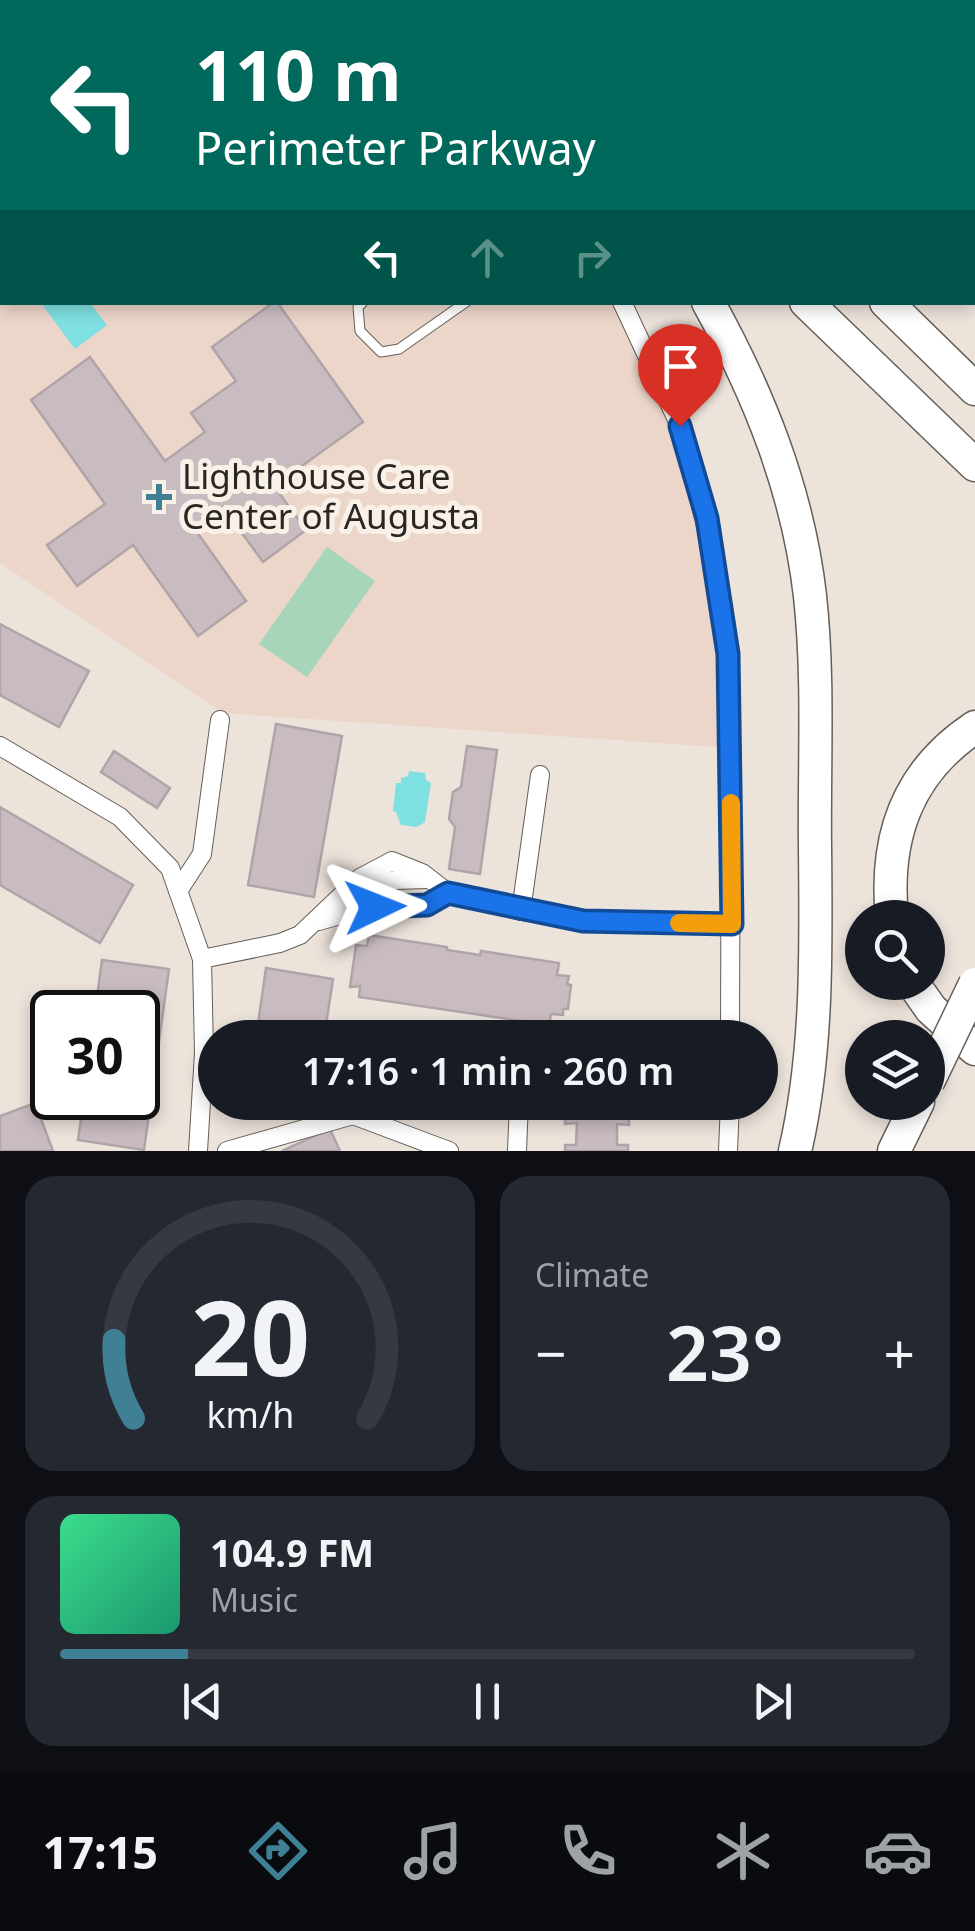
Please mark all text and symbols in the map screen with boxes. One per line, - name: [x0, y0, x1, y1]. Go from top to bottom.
- text: 110 m: [195, 26, 402, 122]
- icon: left: [30, 40, 160, 170]
- text: Perimeter Parkway: [195, 117, 596, 178]
- icon: left: [355, 230, 410, 285]
- icon: ahead: [460, 230, 515, 285]
- icon: right: [565, 230, 620, 285]
- pin: [638, 324, 723, 427]
- icon: arrive: [653, 339, 708, 394]
- place label: Lighthouse Care Center of Augusta: [182, 452, 480, 539]
- marker: Lighthouse Care Center of Augusta: [146, 484, 172, 510]
- position arrow: [323, 855, 427, 959]
- map controls: [845, 900, 945, 1120]
- button: search: [845, 900, 945, 1000]
- speed limit sign: 30: [30, 990, 160, 1120]
- button: layers: [845, 1020, 945, 1120]
- text: 17:16 · 1 min · 260 m: [302, 1044, 674, 1096]
- text: Climate: [535, 1253, 649, 1296]
- text: 20: [191, 1265, 309, 1406]
- text: 23°: [666, 1301, 784, 1403]
- text: −: [535, 1315, 566, 1390]
- text: +: [884, 1315, 915, 1390]
- text: km/h: [206, 1390, 294, 1438]
- text: 104.9 FM: [210, 1526, 374, 1578]
- text: Music: [210, 1578, 298, 1621]
- icon: previous: [175, 1674, 230, 1729]
- icon: pause: [460, 1674, 515, 1729]
- icon: next: [745, 1674, 800, 1729]
- icon: directions: [243, 1816, 313, 1886]
- icon: music: [398, 1816, 468, 1886]
- icon: phone: [553, 1816, 623, 1886]
- icon: climate: [708, 1816, 778, 1886]
- icon: car: [863, 1816, 933, 1886]
- text: 17:15: [42, 1821, 158, 1882]

